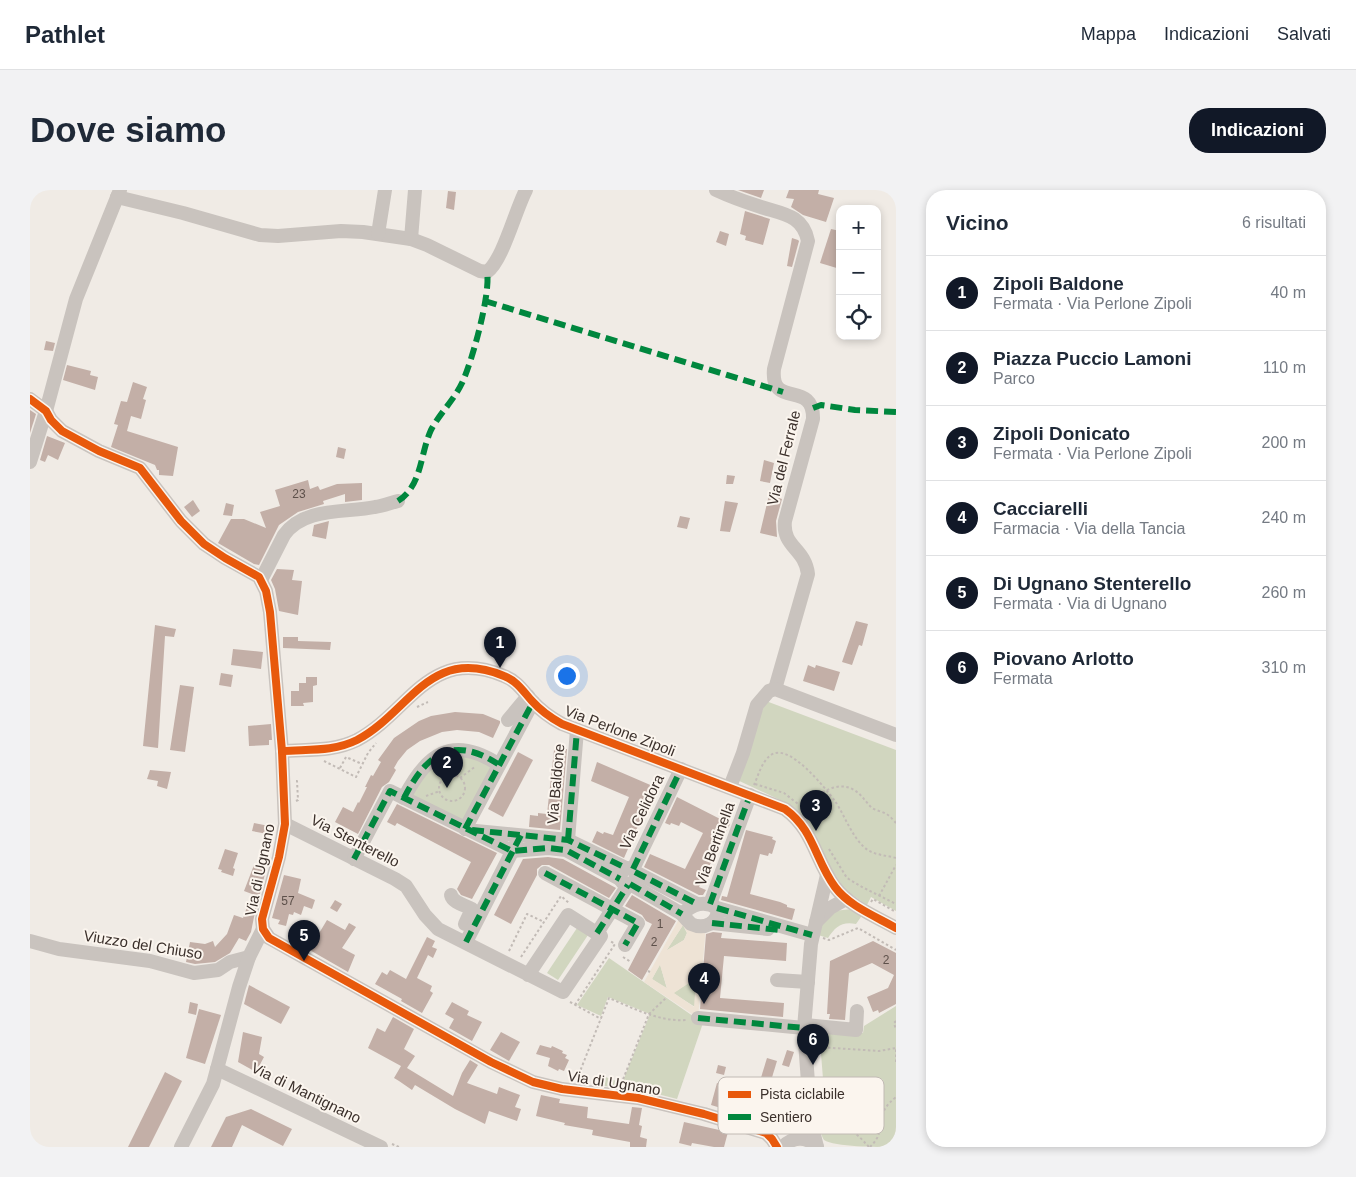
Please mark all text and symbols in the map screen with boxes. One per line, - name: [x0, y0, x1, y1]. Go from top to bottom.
- text: Pathlet: [25, 21, 105, 48]
- text: Mappa: [1081, 24, 1136, 44]
- text: Indicazioni: [1164, 24, 1249, 44]
- text: Salvati: [1277, 24, 1331, 44]
- button: Indicazioni: [1189, 108, 1326, 153]
- text: Dove siamo: [30, 110, 226, 149]
- map controls: [836, 205, 881, 340]
- button: +: [836, 205, 881, 250]
- text: Vicino: [946, 211, 1009, 234]
- text: 6 risultati: [1242, 214, 1306, 231]
- button: −: [836, 250, 881, 295]
- text: Zipoli Baldone: [993, 273, 1124, 294]
- text: 1: [958, 284, 966, 301]
- text: 40 m: [1270, 284, 1306, 301]
- button: locate: [836, 295, 881, 340]
- text: Fermata · Via Perlone Zipoli: [993, 295, 1192, 312]
- text: Piazza Puccio Lamoni: [993, 348, 1192, 369]
- text: 2: [958, 359, 966, 376]
- text: 110 m: [1263, 359, 1306, 376]
- text: Parco: [993, 370, 1035, 387]
- street label: Via del Ferrale: [764, 409, 804, 507]
- text: Zipoli Donicato: [993, 423, 1130, 444]
- text: 3: [958, 434, 966, 451]
- text: 200 m: [1262, 434, 1306, 451]
- text: Fermata · Via Perlone Zipoli: [993, 445, 1192, 462]
- house number: 23: [292, 487, 306, 501]
- text: Cacciarelli: [993, 498, 1088, 519]
- text: 4: [958, 509, 966, 526]
- text: 240 m: [1262, 509, 1306, 526]
- text: Farmacia · Via della Tancia: [993, 520, 1185, 537]
- text: Di Ugnano Stenterello: [993, 573, 1191, 594]
- text: 5: [958, 584, 966, 601]
- text: 260 m: [1262, 584, 1306, 601]
- text: Fermata · Via di Ugnano: [993, 595, 1167, 612]
- pin: 1: [484, 627, 516, 668]
- text: Piovano Arlotto: [993, 648, 1134, 669]
- text: 6: [958, 659, 966, 676]
- text: 310 m: [1262, 659, 1306, 676]
- your location: [554, 663, 580, 689]
- text: Fermata: [993, 670, 1053, 687]
- street label: Via Perlone Zipoli: [562, 702, 678, 759]
- street label: Via Baldone: [544, 743, 567, 825]
- pin: 2: [431, 747, 463, 788]
- street label: Via Celidora: [616, 771, 667, 852]
- pin: 3: [800, 790, 832, 831]
- street label: Via Bertinella: [691, 799, 738, 888]
- street label: Via Stenterello: [308, 811, 402, 870]
- street label: Via di Ugnano: [241, 822, 278, 918]
- house number: 57: [281, 894, 295, 908]
- house number: 1: [657, 917, 664, 931]
- pin: 5: [288, 920, 320, 961]
- street label: Viuzzo del Chiuso: [83, 927, 204, 962]
- house number: 2: [651, 935, 658, 949]
- house number: 2: [883, 953, 890, 967]
- pin: 4: [688, 963, 720, 1004]
- pin: 6: [797, 1024, 829, 1065]
- street label: Via di Mantignano: [249, 1059, 364, 1126]
- street label: Via di Ugnano: [566, 1067, 662, 1098]
- legend: [718, 1077, 884, 1134]
- text: Pista ciclabile: [760, 1086, 845, 1102]
- text: Sentiero: [760, 1109, 812, 1125]

